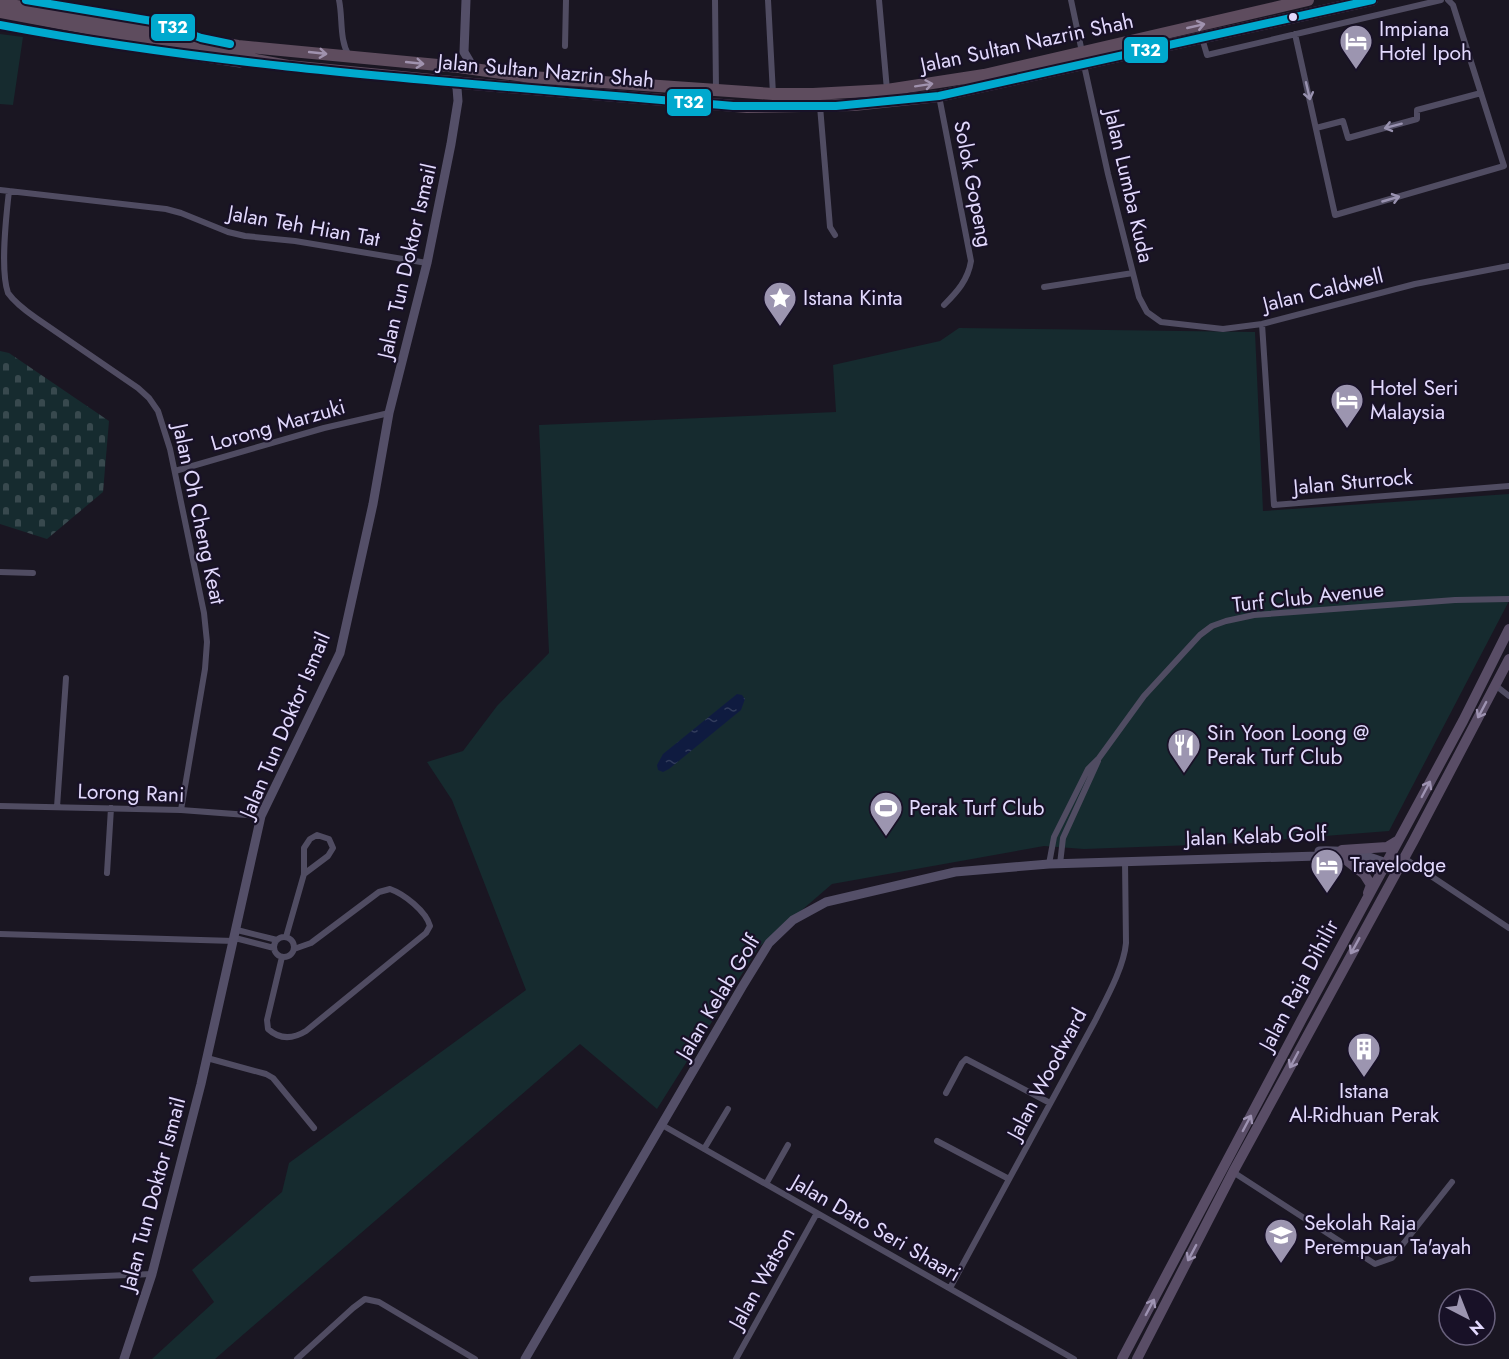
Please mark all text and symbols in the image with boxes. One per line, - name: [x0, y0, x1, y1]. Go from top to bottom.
- street label: Jalan Sultan Nazrin Shah: [915, 6, 1136, 81]
- unlabelled marker: [1287, 11, 1299, 23]
- line badge: T32: [150, 13, 196, 42]
- place label: Impiana Hotel Ipoh: [1379, 14, 1472, 68]
- text: T32: [158, 16, 188, 39]
- one-way arrow: [1186, 20, 1205, 31]
- hotel icon: Impiana Hotel Ipoh: [1338, 23, 1374, 70]
- line badge: T32: [1123, 36, 1169, 64]
- text: T32: [1131, 39, 1161, 62]
- street label: Jalan Sultan Nazrin Shah: [434, 46, 655, 95]
- one-way arrow: [308, 48, 327, 59]
- one-way arrow: [405, 58, 424, 69]
- one-way arrow: [913, 79, 933, 90]
- one-way arrow: [1303, 81, 1314, 100]
- line badge: T32: [666, 88, 712, 117]
- text: T32: [674, 91, 704, 114]
- street label: Jalan Lumba Kuda: [1096, 103, 1161, 266]
- street label: Solok Gopeng: [946, 118, 1000, 250]
- one-way arrow: [1384, 120, 1403, 132]
- street label: Jalan Tun Doktor Ismail: [369, 161, 444, 364]
- one-way arrow: [1381, 193, 1400, 204]
- street label: Jalan Teh Hian Tat: [223, 197, 382, 254]
- street label: Jalan Caldwell: [1257, 261, 1386, 320]
- place icon: Istana Kinta: [762, 280, 798, 327]
- place label: Istana Kinta: [803, 283, 903, 313]
- place label: Hotel Seri Malaysia: [1370, 373, 1458, 427]
- hotel icon: Hotel Seri Malaysia: [1329, 382, 1365, 429]
- street label: Lorong Marzuki: [207, 391, 349, 459]
- street label: Jalan Oh Cheng Keat: [165, 418, 233, 607]
- street label: Jalan Sturrock: [1289, 462, 1415, 502]
- street label: Turf Club Avenue: [1231, 574, 1386, 620]
- street label: Jalan Tun Doktor Ismail: [231, 627, 338, 825]
- one-way arrow: [1476, 701, 1487, 719]
- place label: Sin Yoon Loong @ Perak Turf Club: [1207, 718, 1369, 772]
- restaurant icon: Sin Yoon Loong @ Perak Turf Club: [1166, 727, 1202, 774]
- street label: Lorong Rani: [77, 776, 185, 810]
- one-way arrow: [1420, 781, 1432, 798]
- sports icon: Perak Turf Club: [868, 790, 904, 837]
- place label: Perak Turf Club: [909, 793, 1044, 823]
- street label: Jalan Kelab Golf: [1182, 819, 1328, 854]
- hotel icon: Travelodge: [1309, 847, 1345, 894]
- place label: Travelodge: [1350, 850, 1446, 880]
- street label: Jalan Raja Dihilir: [1250, 913, 1347, 1059]
- street label: Jalan Kelab Golf: [667, 928, 768, 1068]
- one-way arrow: [1349, 937, 1360, 955]
- street label: Jalan Woodward: [998, 1003, 1094, 1148]
- building icon: Istana Al-Ridhuan Perak: [1346, 1031, 1382, 1078]
- one-way arrow: [1288, 1050, 1299, 1068]
- place label: Istana Al-Ridhuan Perak: [1289, 1076, 1440, 1130]
- street label: Jalan Tun Doktor Ismail: [112, 1094, 193, 1297]
- one-way arrow: [1242, 1114, 1253, 1132]
- street label: Jalan Dato Seri Shaari: [783, 1166, 966, 1289]
- place label: Sekolah Raja Perempuan Ta'ayah: [1304, 1208, 1472, 1262]
- school or university icon: Sekolah Raja Perempuan Ta'ayah: [1263, 1217, 1299, 1264]
- street label: Jalan Watson: [720, 1222, 802, 1337]
- one-way arrow: [1186, 1244, 1198, 1261]
- north arrow: [1437, 1287, 1497, 1347]
- one-way arrow: [1145, 1299, 1156, 1317]
- text: N: [1464, 1315, 1489, 1341]

